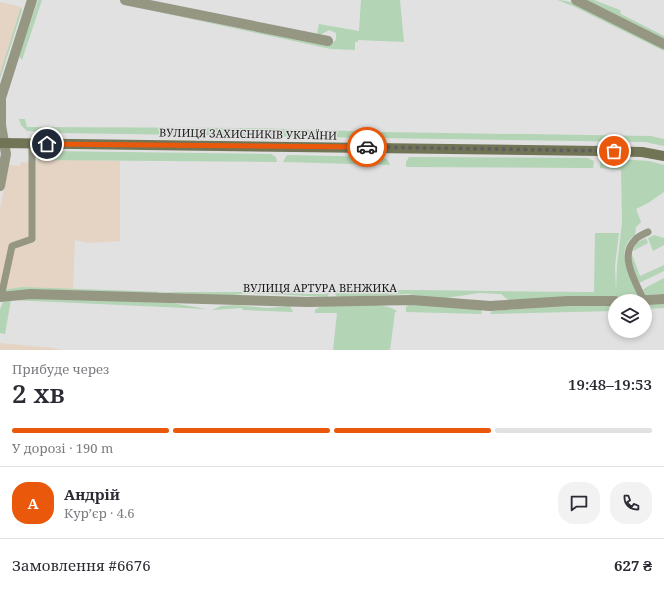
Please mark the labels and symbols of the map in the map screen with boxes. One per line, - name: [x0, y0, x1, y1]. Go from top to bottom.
- street label: ВУЛИЦЯ ЗАХИСНИКІВ УКРАЇНИ: [159, 124, 337, 143]
- pin: [30, 127, 64, 161]
- courier: [347, 127, 387, 167]
- pin: [597, 134, 631, 168]
- street label: ВУЛИЦЯ АРТУРА ВЕНЖИКА: [243, 280, 397, 295]

